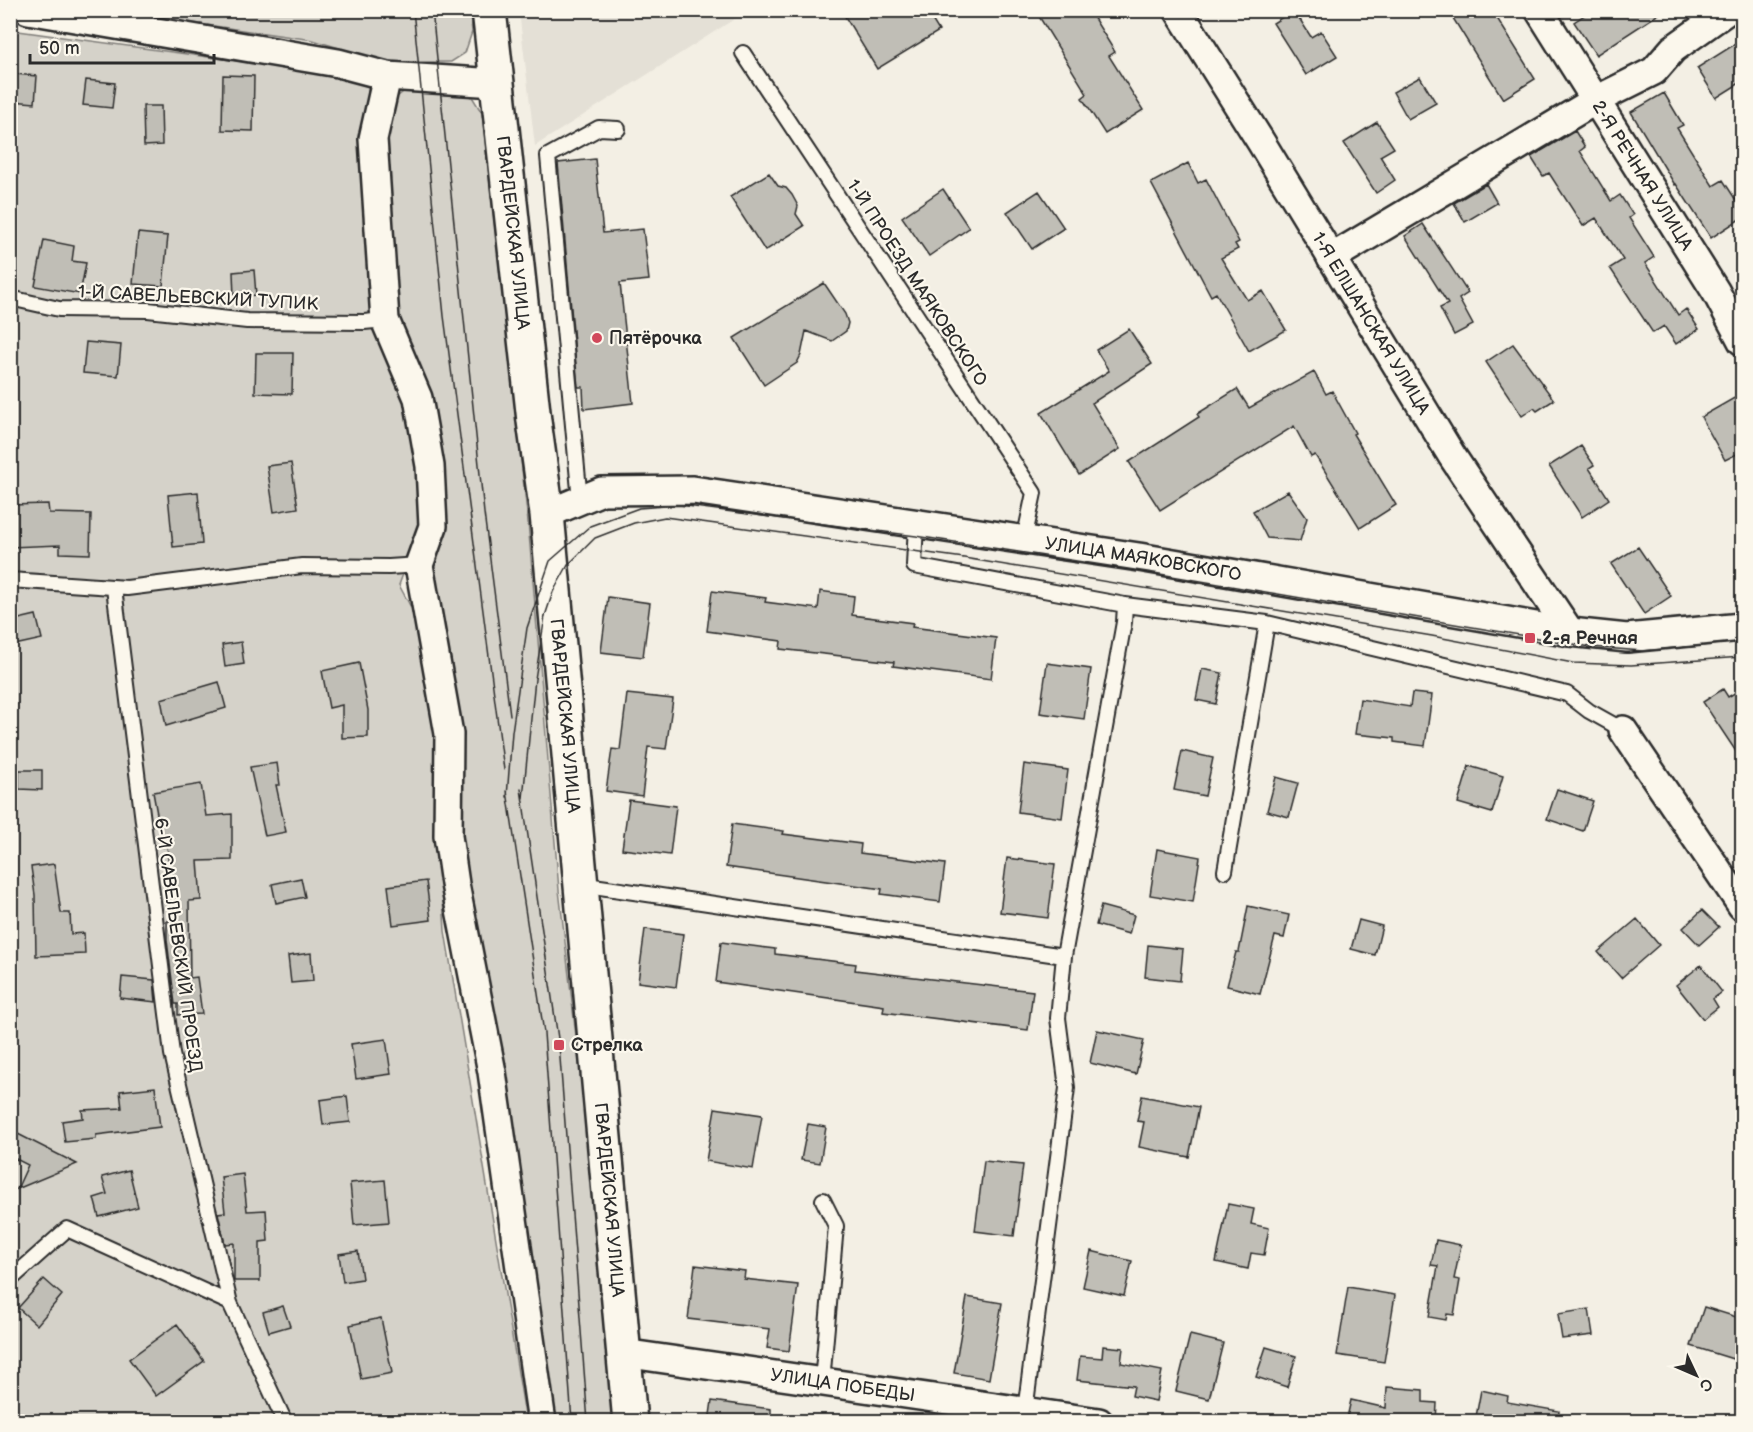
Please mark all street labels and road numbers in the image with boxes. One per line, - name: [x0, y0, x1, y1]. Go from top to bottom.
- street label: 2-Я РЕЧНАЯ УЛИЦА: [1588, 96, 1698, 254]
- street label: ГВАРДЕЙСКАЯ УЛИЦА: [492, 135, 534, 331]
- street label: 1-Й ПРОЕЗД МАЯКОВСКОГО: [842, 176, 992, 390]
- street label: 1-Я ЕЛШАНСКАЯ УЛИЦА: [1308, 228, 1435, 418]
- street label: 1-Й САВЕЛЬЕВСКИЙ ТУПИК: [77, 281, 319, 315]
- street label: УЛИЦА МАЯКОВСКОГО: [1043, 533, 1243, 585]
- street label: ГВАРДЕЙСКАЯ УЛИЦА: [546, 618, 585, 814]
- street label: 6-Й САВЕЛЬЕВСКИЙ ПРОЕЗД: [150, 816, 206, 1074]
- street label: ГВАРДЕЙСКАЯ УЛИЦА: [590, 1102, 629, 1298]
- street label: УЛИЦА ПОБЕДЫ: [769, 1364, 916, 1406]

